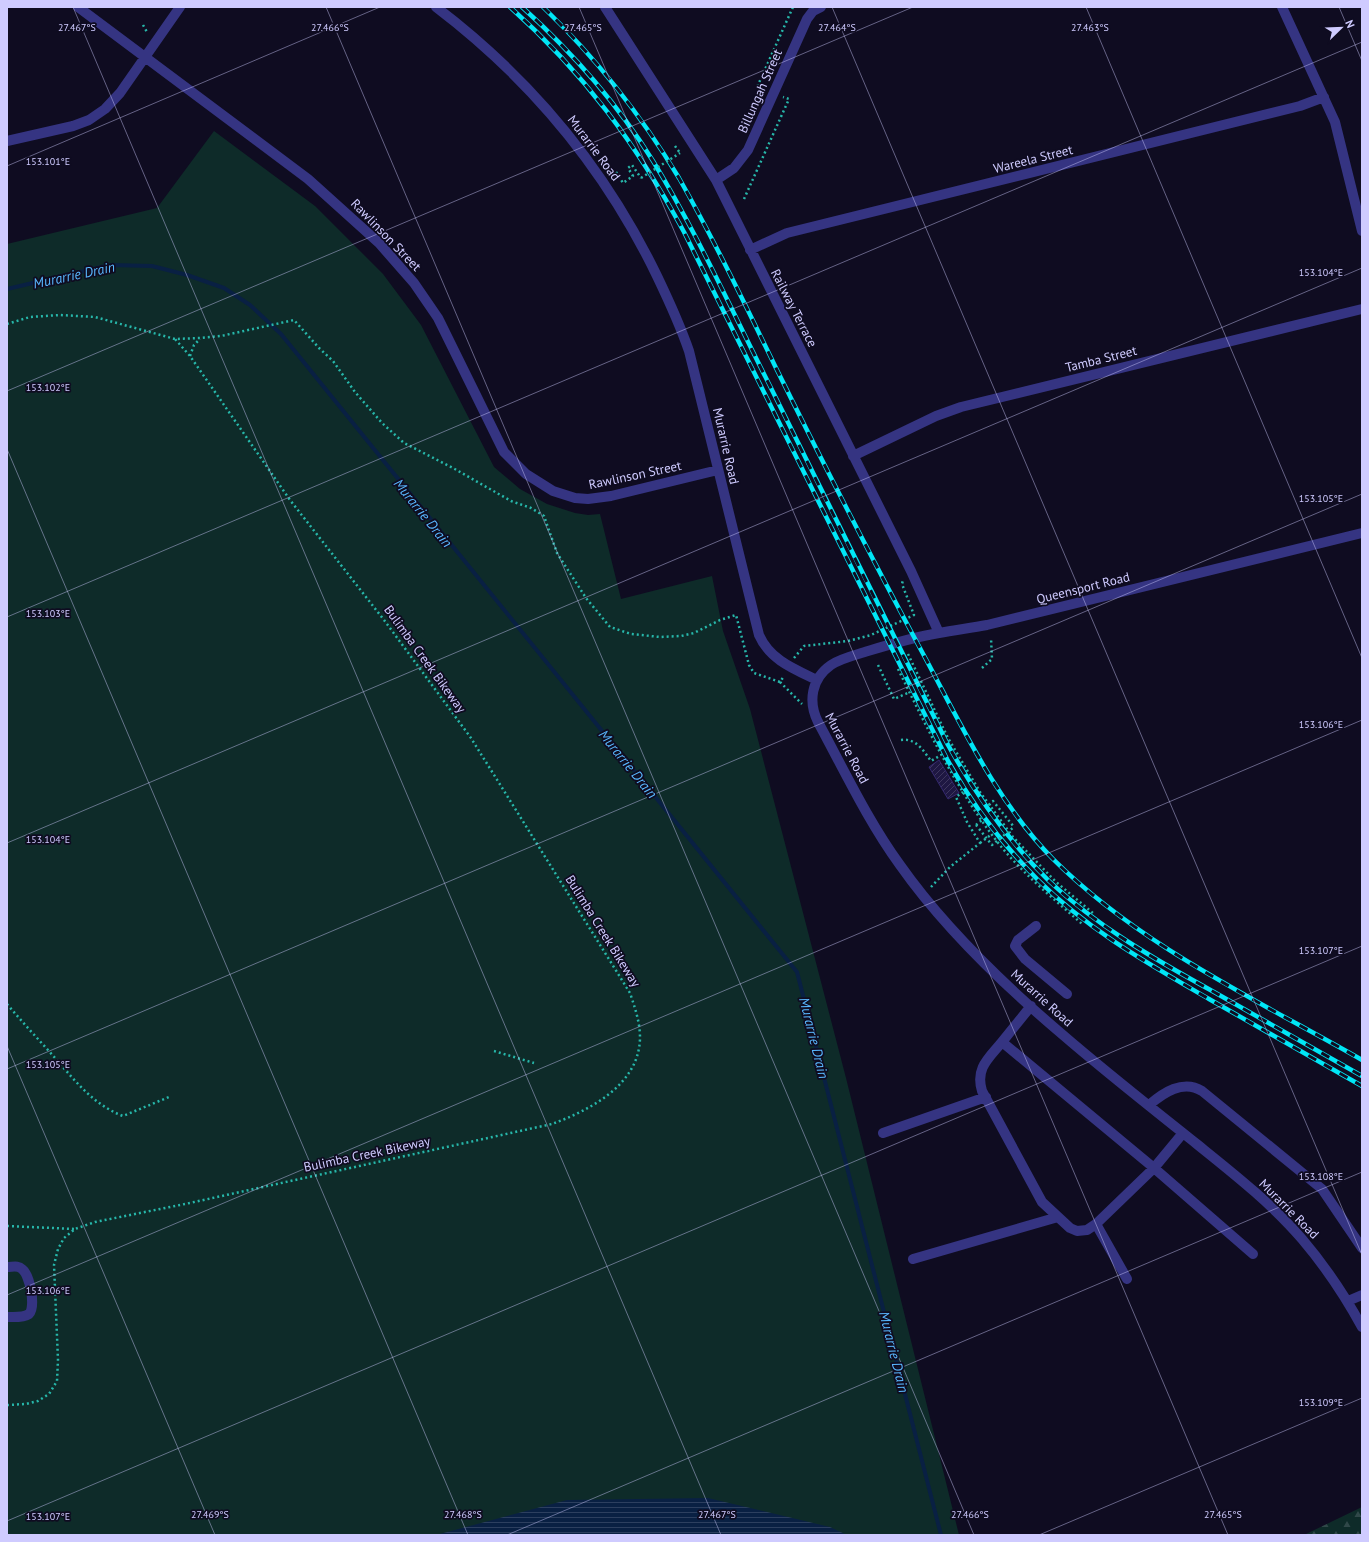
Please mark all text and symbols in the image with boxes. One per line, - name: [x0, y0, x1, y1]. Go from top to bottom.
- north arrow: [1321, 8, 1361, 48]
- text: N: [1342, 18, 1358, 30]
- text: 27.467°S: [58, 21, 96, 34]
- text: 27.466°S: [311, 21, 349, 34]
- text: 27.465°S: [564, 21, 602, 34]
- text: 27.464°S: [818, 21, 856, 34]
- text: 27.463°S: [1071, 21, 1109, 34]
- street label: Billungah Street: [734, 46, 786, 136]
- street label: Murarrie Road: [564, 112, 624, 184]
- street label: Wareela Street: [992, 141, 1075, 177]
- text: 153.101°E: [26, 155, 70, 168]
- street label: Rawlinson Street: [347, 195, 425, 275]
- water label: Murarrie Drain: [31, 258, 117, 292]
- street label: Railway Terrace: [767, 266, 821, 350]
- text: 153.104°E: [1299, 266, 1343, 279]
- street label: Tamba Street: [1064, 342, 1139, 376]
- text: 153.102°E: [26, 381, 70, 394]
- street label: Murarrie Road: [709, 406, 743, 486]
- street label: Rawlinson Street: [587, 457, 683, 493]
- water label: Murarrie Drain: [390, 475, 456, 551]
- text: 153.105°E: [1299, 492, 1343, 505]
- street label: Queensport Road: [1034, 568, 1132, 608]
- street label: Bulimba Creek Bikeway: [380, 602, 470, 716]
- text: 153.103°E: [26, 607, 70, 620]
- street label: Murarrie Road: [821, 710, 873, 786]
- text: 153.106°E: [1299, 718, 1343, 731]
- water label: Murarrie Drain: [595, 726, 661, 802]
- text: 153.104°E: [26, 833, 70, 846]
- street label: Bulimba Creek Bikeway: [562, 872, 644, 990]
- text: 153.107°E: [1299, 944, 1343, 957]
- street label: Murarrie Road: [1007, 966, 1077, 1030]
- water label: Murarrie Drain: [795, 995, 833, 1081]
- text: 153.105°E: [26, 1058, 70, 1071]
- street label: Bulimba Creek Bikeway: [302, 1132, 432, 1176]
- text: 153.108°E: [1299, 1170, 1343, 1183]
- street label: Murarrie Road: [1255, 1175, 1323, 1243]
- text: 153.106°E: [26, 1284, 70, 1297]
- water label: Murarrie Drain: [875, 1309, 913, 1395]
- text: 153.109°E: [1299, 1396, 1343, 1409]
- text: 27.469°S: [191, 1508, 229, 1521]
- text: 27.468°S: [444, 1508, 482, 1521]
- text: 27.467°S: [698, 1508, 736, 1521]
- text: 27.466°S: [951, 1508, 989, 1521]
- text: 27.465°S: [1204, 1508, 1242, 1521]
- text: 153.107°E: [26, 1510, 70, 1523]

